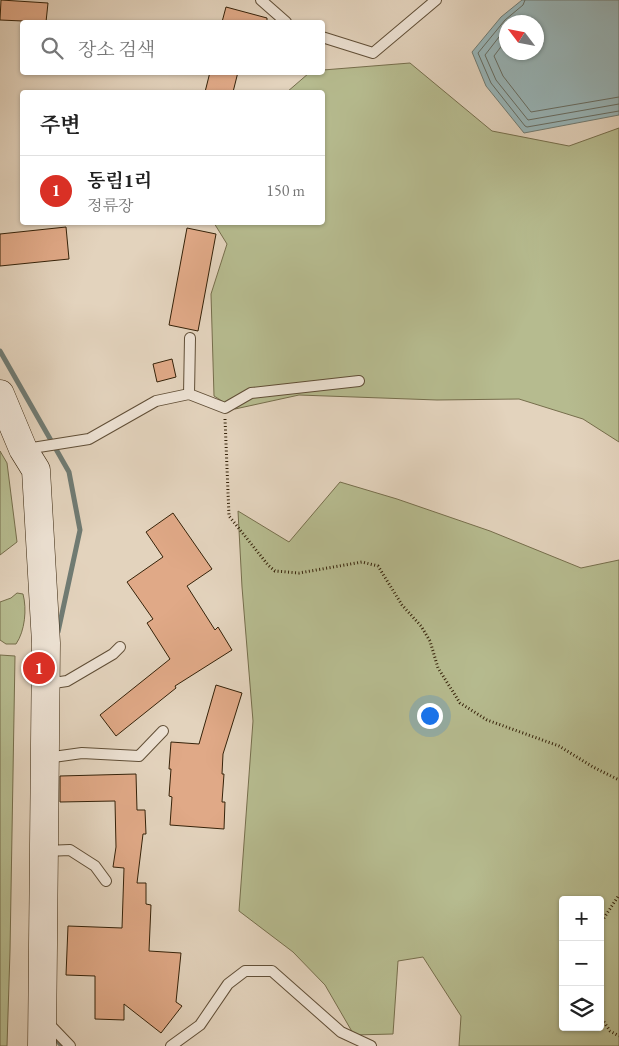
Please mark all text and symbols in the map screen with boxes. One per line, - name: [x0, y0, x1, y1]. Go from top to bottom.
- north arrow: [499, 15, 544, 60]
- search box: [20, 20, 325, 75]
- icon: search: [38, 34, 66, 62]
- text: 장소 검색: [78, 37, 155, 62]
- text: 주변: [40, 111, 81, 138]
- text: 동림1리: [87, 168, 152, 193]
- text: 1: [52, 180, 60, 201]
- text: 150 m: [266, 180, 305, 201]
- text: 정류장: [87, 195, 133, 216]
- pin: 1: [23, 649, 55, 687]
- your location: [417, 703, 443, 729]
- map controls: [559, 896, 604, 1031]
- button: +: [559, 896, 604, 941]
- button: −: [559, 941, 604, 986]
- button: layers: [559, 986, 604, 1031]

